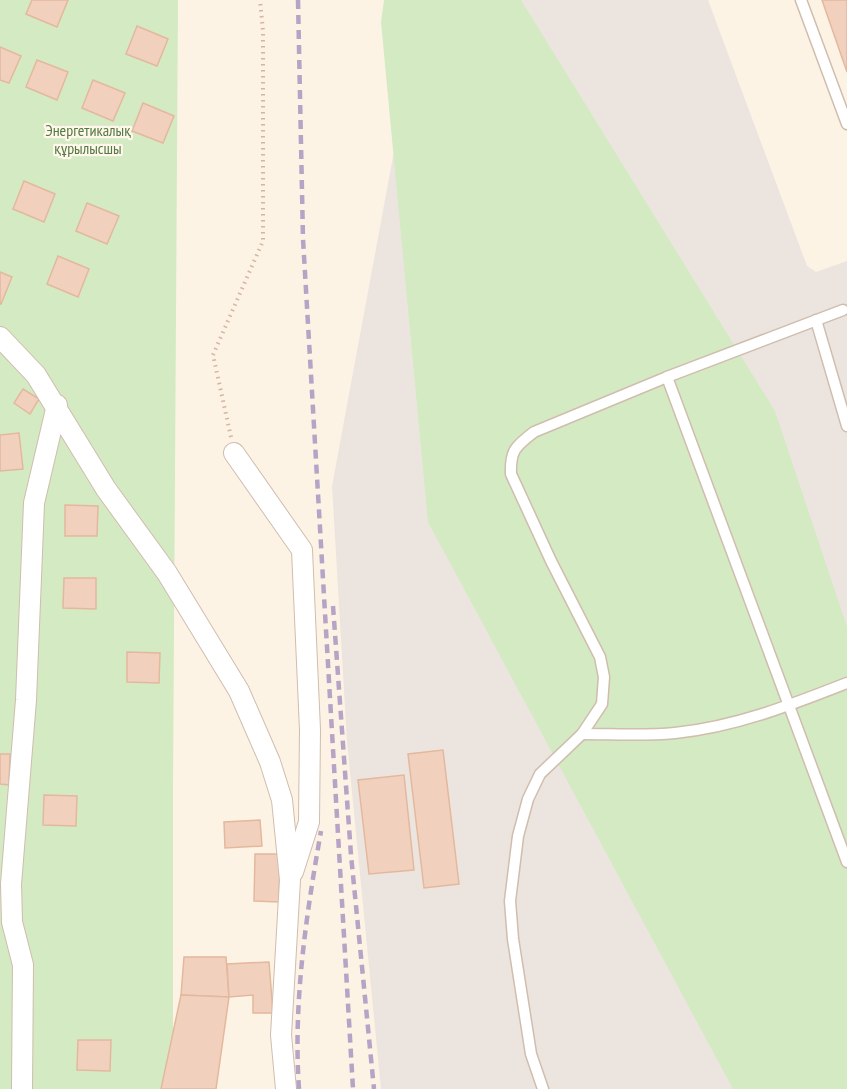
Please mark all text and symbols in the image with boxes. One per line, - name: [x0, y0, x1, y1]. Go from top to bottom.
- park label: Энергетикалық құрылысшы: [45, 120, 131, 158]

